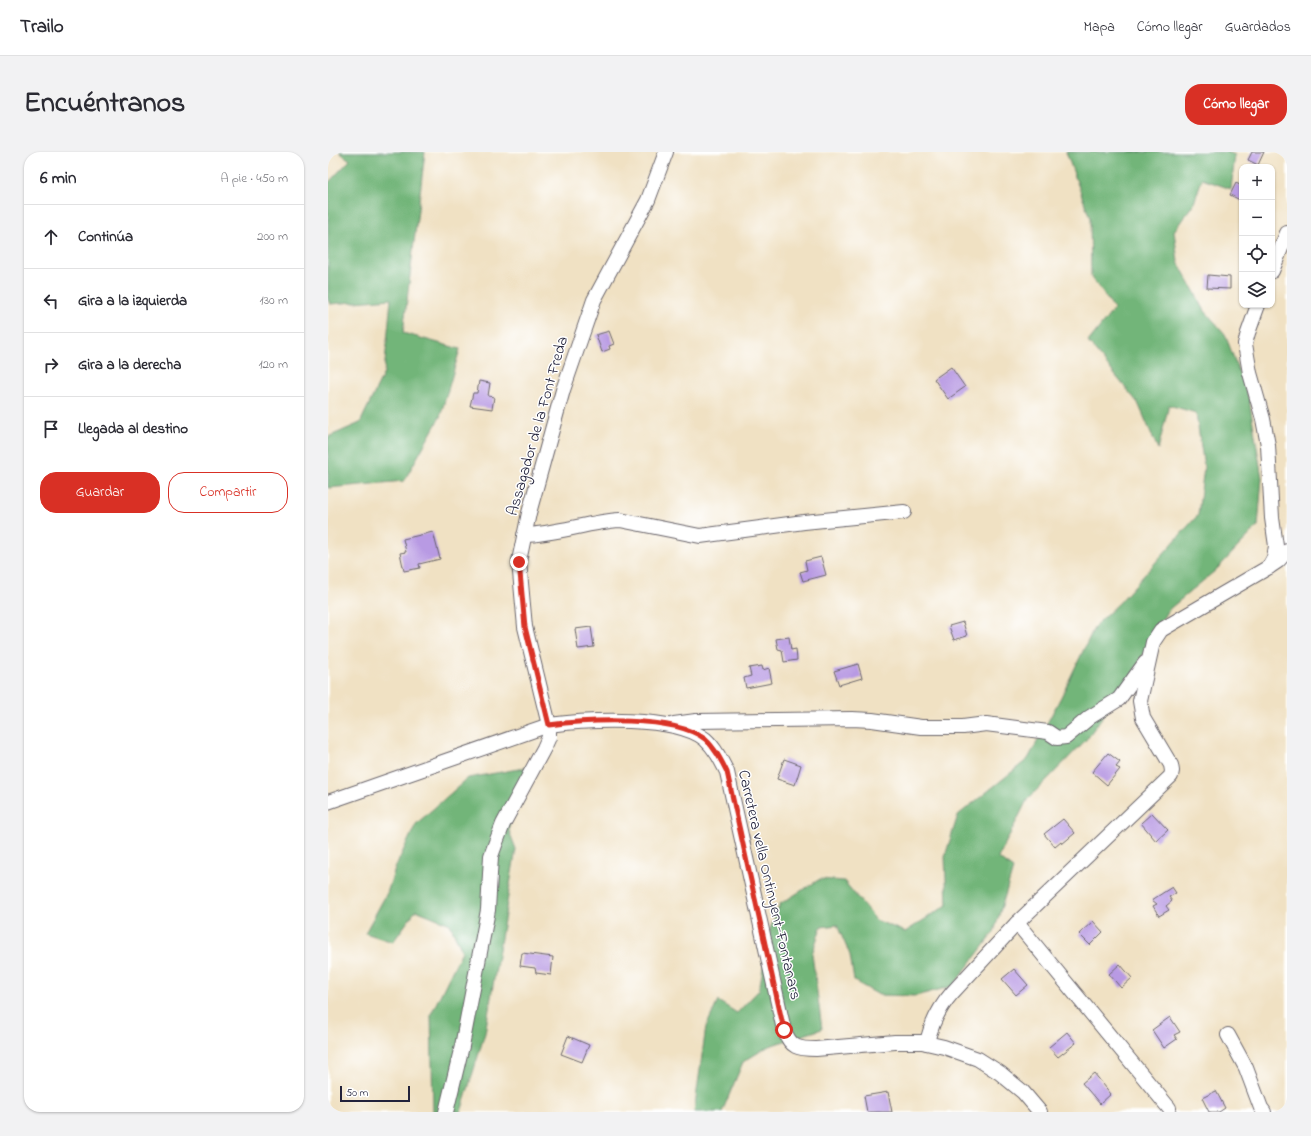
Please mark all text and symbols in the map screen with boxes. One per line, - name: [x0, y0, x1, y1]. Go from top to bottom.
- text: Trailo: [20, 14, 64, 41]
- text: Mapa: [1084, 17, 1115, 38]
- text: Cómo llegar: [1137, 17, 1203, 38]
- text: Guardados: [1225, 17, 1291, 38]
- text: Encuéntranos: [24, 84, 185, 125]
- button: Cómo llegar: [1185, 84, 1287, 125]
- map controls: [1239, 164, 1275, 308]
- button: +: [1239, 164, 1275, 200]
- text: 6 min: [40, 166, 76, 191]
- text: A pie · 450 m: [220, 169, 288, 188]
- button: −: [1239, 200, 1275, 236]
- icon: ahead: [40, 226, 62, 248]
- text: Continúa: [78, 226, 133, 248]
- text: 200 m: [257, 227, 288, 246]
- button: locate: [1239, 236, 1275, 272]
- button: layers: [1239, 272, 1275, 308]
- icon: left: [40, 290, 62, 312]
- text: Gira a la izquierda: [78, 290, 187, 312]
- text: 130 m: [260, 291, 288, 310]
- street label: Assagador de la Font Freda: [501, 333, 575, 519]
- icon: right: [40, 354, 62, 376]
- text: Gira a la derecha: [78, 354, 181, 376]
- text: 120 m: [258, 355, 288, 374]
- icon: arrive: [40, 418, 62, 440]
- text: Llegada al destino: [78, 418, 188, 440]
- button: Guardar: [40, 472, 160, 513]
- button: Compartir: [168, 472, 288, 513]
- route end: [510, 553, 528, 571]
- street label: Carretera vella Ontinyent-Fontanars: [731, 768, 807, 1002]
- route start: [775, 1021, 793, 1039]
- scale bar: [340, 1084, 410, 1103]
- text: 50 m: [346, 1085, 368, 1101]

